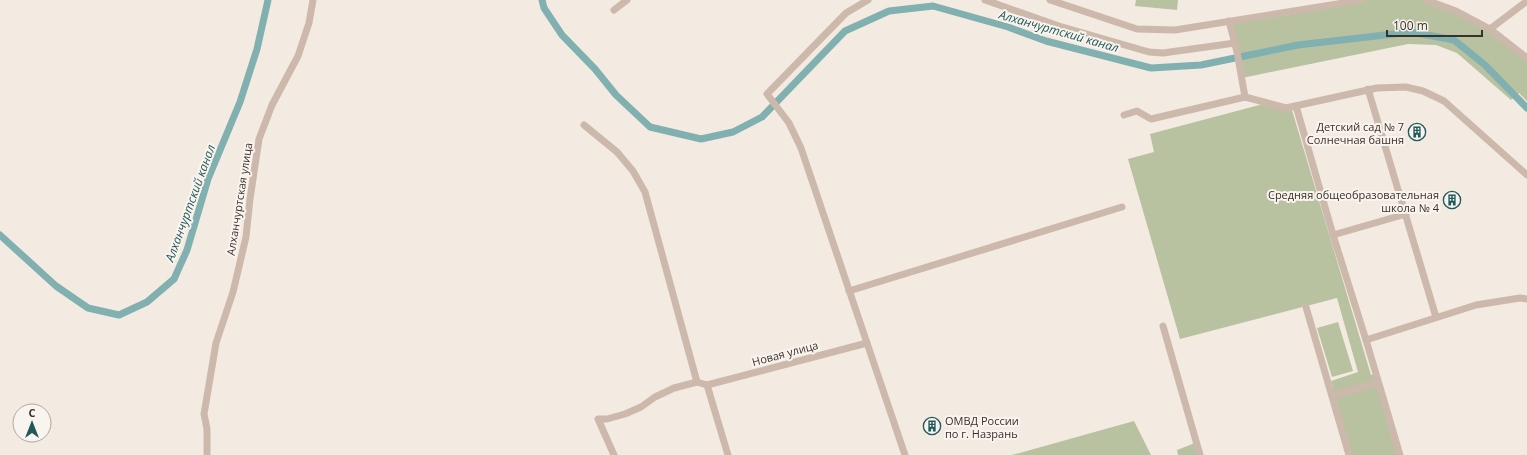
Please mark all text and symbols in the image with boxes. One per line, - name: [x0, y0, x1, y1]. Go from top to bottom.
- water label: Алханчуртский канал: [996, 6, 1121, 56]
- scale bar: [1387, 12, 1482, 38]
- text: 100 m: [1393, 17, 1428, 34]
- place label: Детский сад № 7 Солнечная башня: [1307, 119, 1404, 147]
- building icon: Детский сад № 7 Солнечная башня: [1407, 122, 1427, 142]
- water label: Алханчуртский канал: [161, 142, 219, 265]
- street label: Алханчуртская улица: [223, 142, 255, 256]
- place label: Средняя общеобразовательная школа № 4: [1268, 187, 1440, 215]
- building icon: Средняя общеобразовательная школа № 4: [1442, 190, 1462, 210]
- street label: Новая улица: [750, 337, 820, 369]
- north arrow: [12, 403, 52, 443]
- text: С: [28, 405, 36, 420]
- place label: ОМВД России по г. Назрань: [945, 413, 1019, 441]
- building icon: ОМВД России по г. Назрань: [922, 416, 942, 436]

